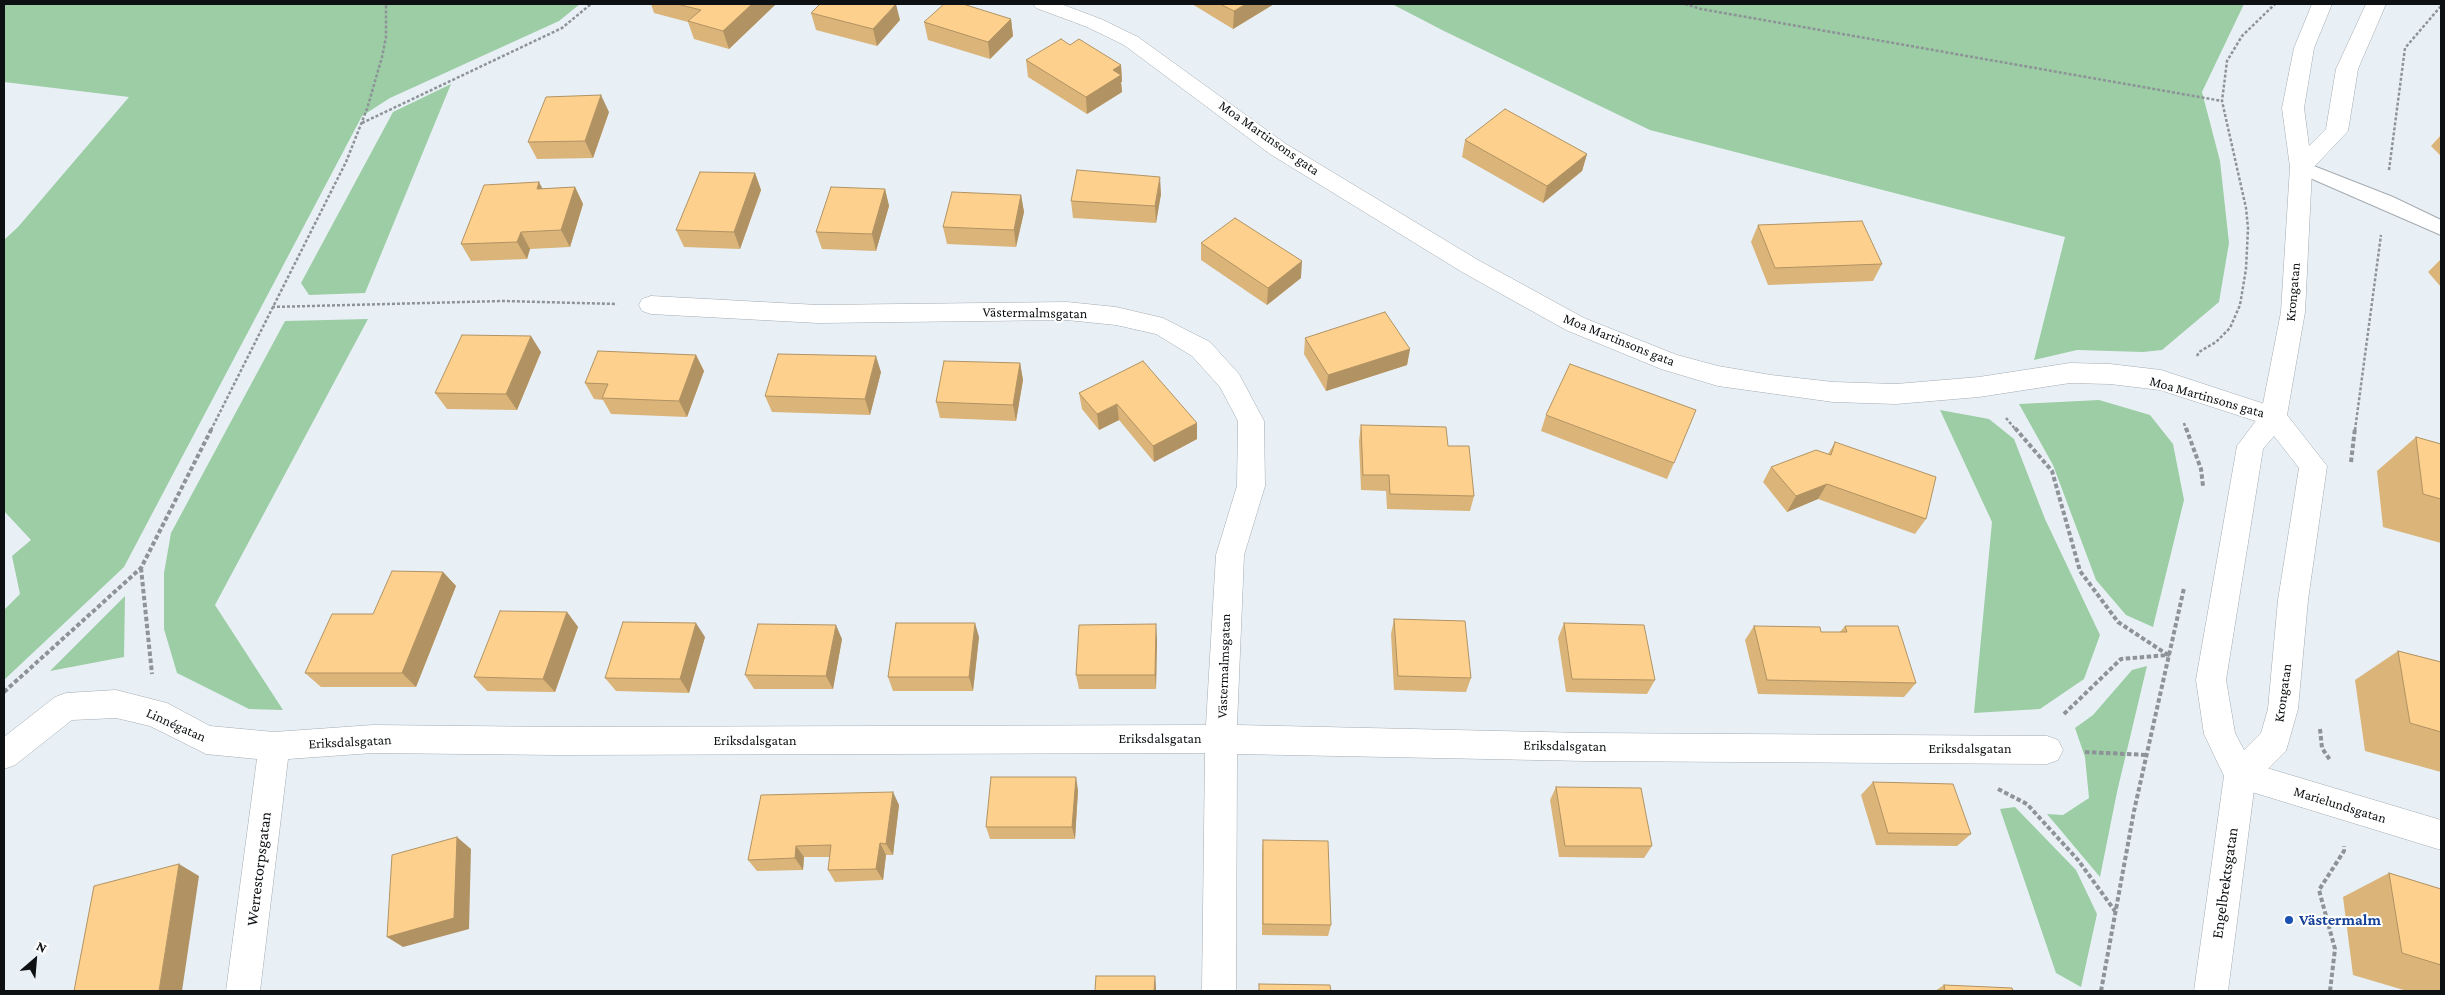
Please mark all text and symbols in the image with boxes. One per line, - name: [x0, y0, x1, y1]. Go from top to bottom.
- street label: Moa Martinsons gata: [1215, 97, 1323, 179]
- street label: Krongatan: [2282, 262, 2304, 322]
- street label: Västermalmsgatan: [982, 304, 1088, 322]
- street label: Moa Martinsons gata: [1561, 310, 1677, 370]
- street label: Moa Martinsons gata: [2148, 373, 2266, 421]
- street label: Västermalmsgatan: [1214, 613, 1234, 719]
- street label: Krongatan: [2271, 663, 2295, 723]
- street label: Linnégatan: [144, 704, 208, 746]
- street label: Eriksdalsgatan: [308, 731, 392, 753]
- street label: Eriksdalsgatan: [1118, 731, 1202, 747]
- street label: Eriksdalsgatan: [713, 733, 797, 749]
- street label: Eriksdalsgatan: [1523, 737, 1607, 755]
- street label: Eriksdalsgatan: [1928, 741, 2012, 757]
- street label: Marielundsgatan: [2292, 783, 2388, 827]
- street label: Werrestorpsgatan: [242, 811, 276, 927]
- street label: Engelbrektsgatan: [2208, 826, 2242, 940]
- place label: Västermalm: [2299, 910, 2381, 930]
- marker: Västermalm: [2283, 914, 2295, 926]
- north arrow: [10, 935, 60, 985]
- text: N: [34, 937, 50, 956]

